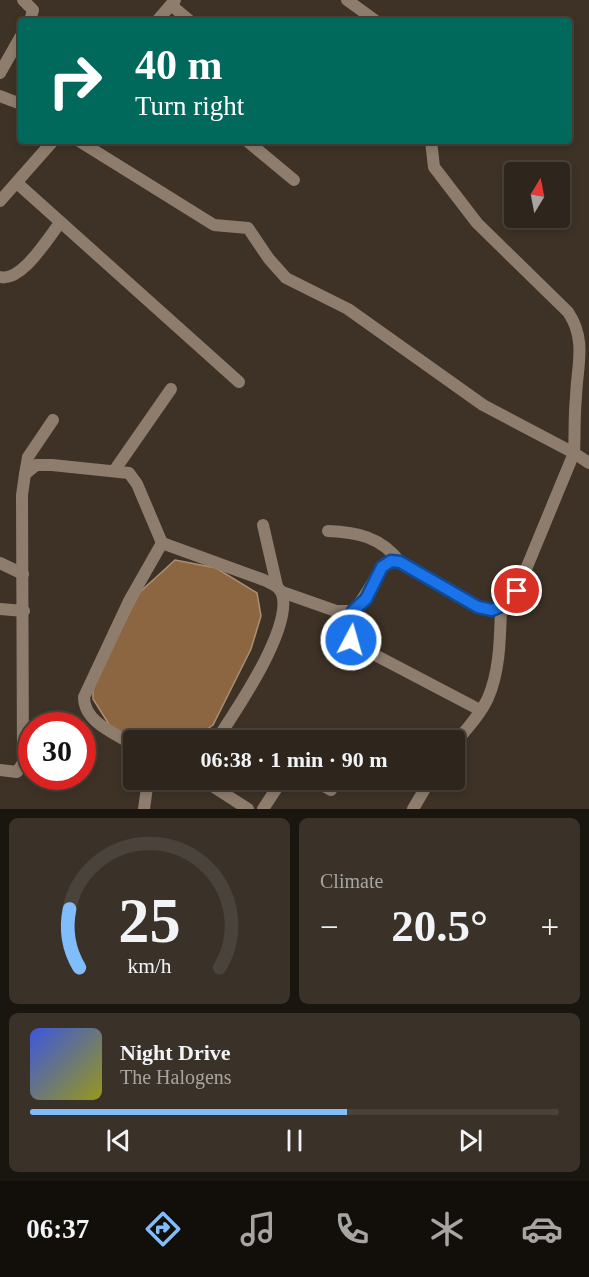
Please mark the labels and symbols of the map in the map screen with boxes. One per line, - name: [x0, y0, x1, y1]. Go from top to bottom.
- north arrow: [504, 162, 570, 228]
- pin: [491, 565, 542, 616]
- position arrow: [319, 608, 383, 672]
- speed limit sign: 30: [18, 712, 96, 790]

